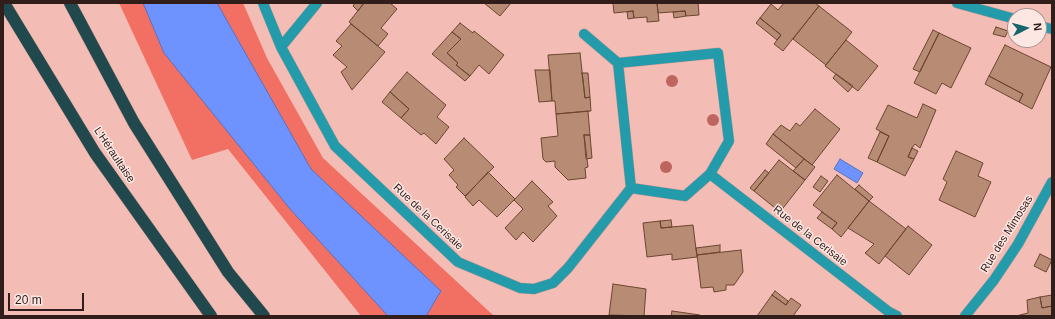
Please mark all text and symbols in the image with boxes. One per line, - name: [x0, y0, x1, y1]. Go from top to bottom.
- north arrow: [1007, 8, 1047, 48]
- text: N: [1032, 22, 1044, 31]
- street label: L'Héraultaise: [91, 125, 137, 185]
- street label: Rue de la Cerisaie: [390, 181, 466, 253]
- street label: Rue des Mimosas: [978, 193, 1036, 275]
- street label: Rue de la Cerisaie: [770, 203, 850, 269]
- scale bar: [10, 285, 86, 311]
- text: 20 m: [15, 293, 42, 307]

